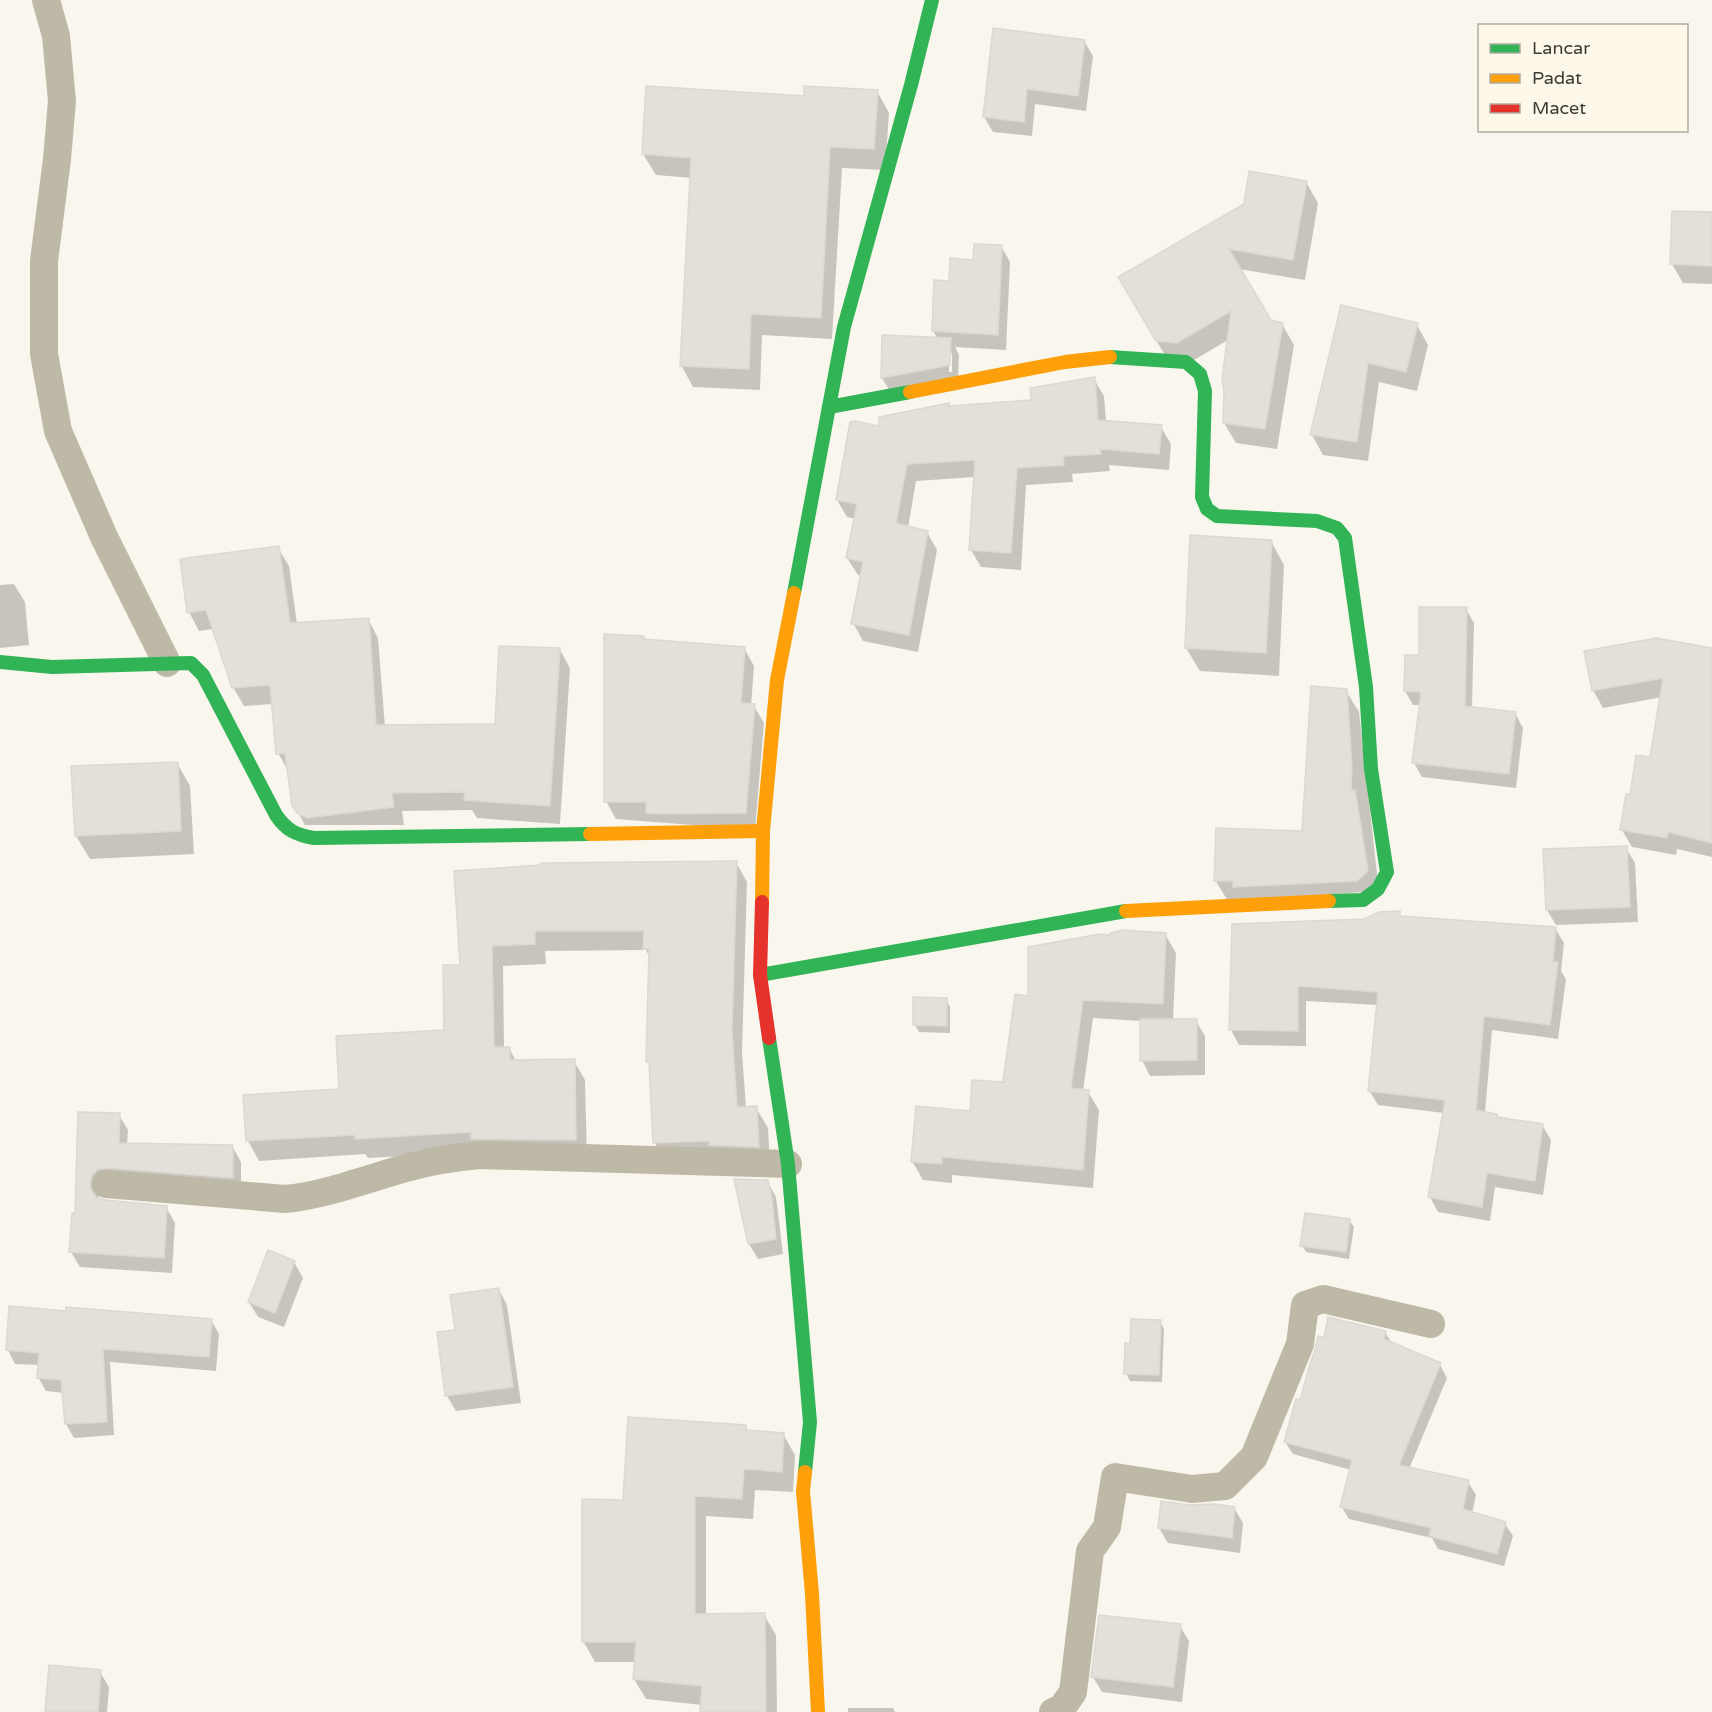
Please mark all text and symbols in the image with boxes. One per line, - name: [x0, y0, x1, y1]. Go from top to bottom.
- legend: [1478, 24, 1688, 132]
- text: Lancar: [1532, 37, 1590, 59]
- text: Padat: [1532, 67, 1582, 89]
- text: Macet: [1532, 97, 1586, 119]

